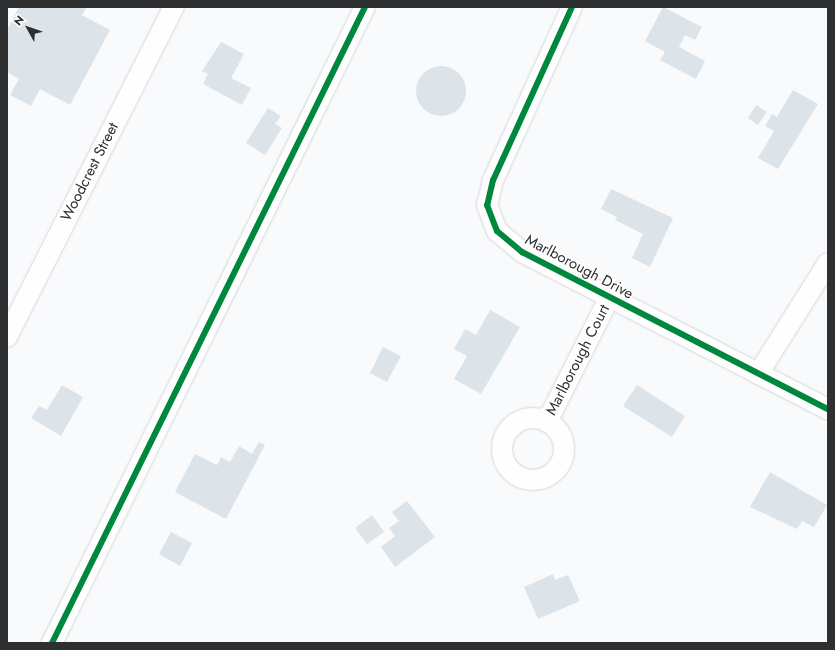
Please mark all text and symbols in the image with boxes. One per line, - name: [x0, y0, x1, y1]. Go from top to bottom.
- north arrow: [8, 8, 48, 48]
- text: N: [10, 12, 28, 29]
- street label: Woodcrest Street: [57, 120, 123, 224]
- street label: Marlborough Drive: [522, 231, 636, 303]
- street label: Marlborough Court: [542, 302, 614, 418]

